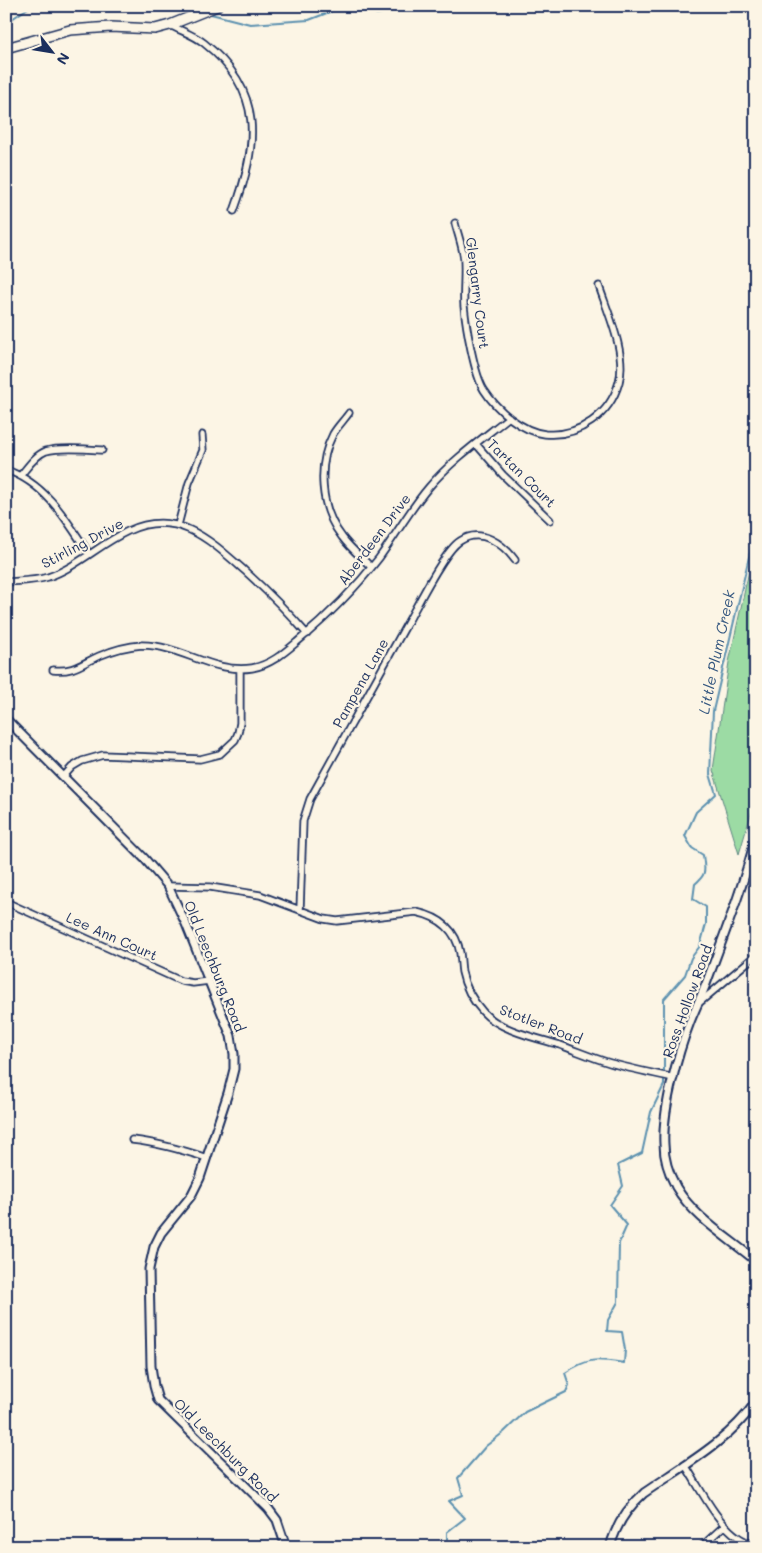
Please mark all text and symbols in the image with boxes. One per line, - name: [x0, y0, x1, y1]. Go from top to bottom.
- north arrow: [28, 28, 78, 78]
- text: N: [53, 49, 74, 68]
- street label: Glengarry Court: [462, 236, 494, 350]
- street label: Tartan Court: [484, 435, 560, 511]
- street label: Aberdeen Drive: [333, 489, 415, 589]
- street label: Stirling Drive: [38, 513, 126, 573]
- water label: Little Plum Creek: [693, 587, 739, 716]
- street label: Pampena Lane: [328, 635, 392, 731]
- street label: Old Leechburg Road: [180, 898, 250, 1035]
- street label: Lee Ann Court: [63, 907, 161, 965]
- street label: Ross Hollow Road: [658, 942, 716, 1060]
- street label: Stotler Road: [497, 1000, 585, 1049]
- street label: Old Leechburg Road: [170, 1394, 282, 1506]

